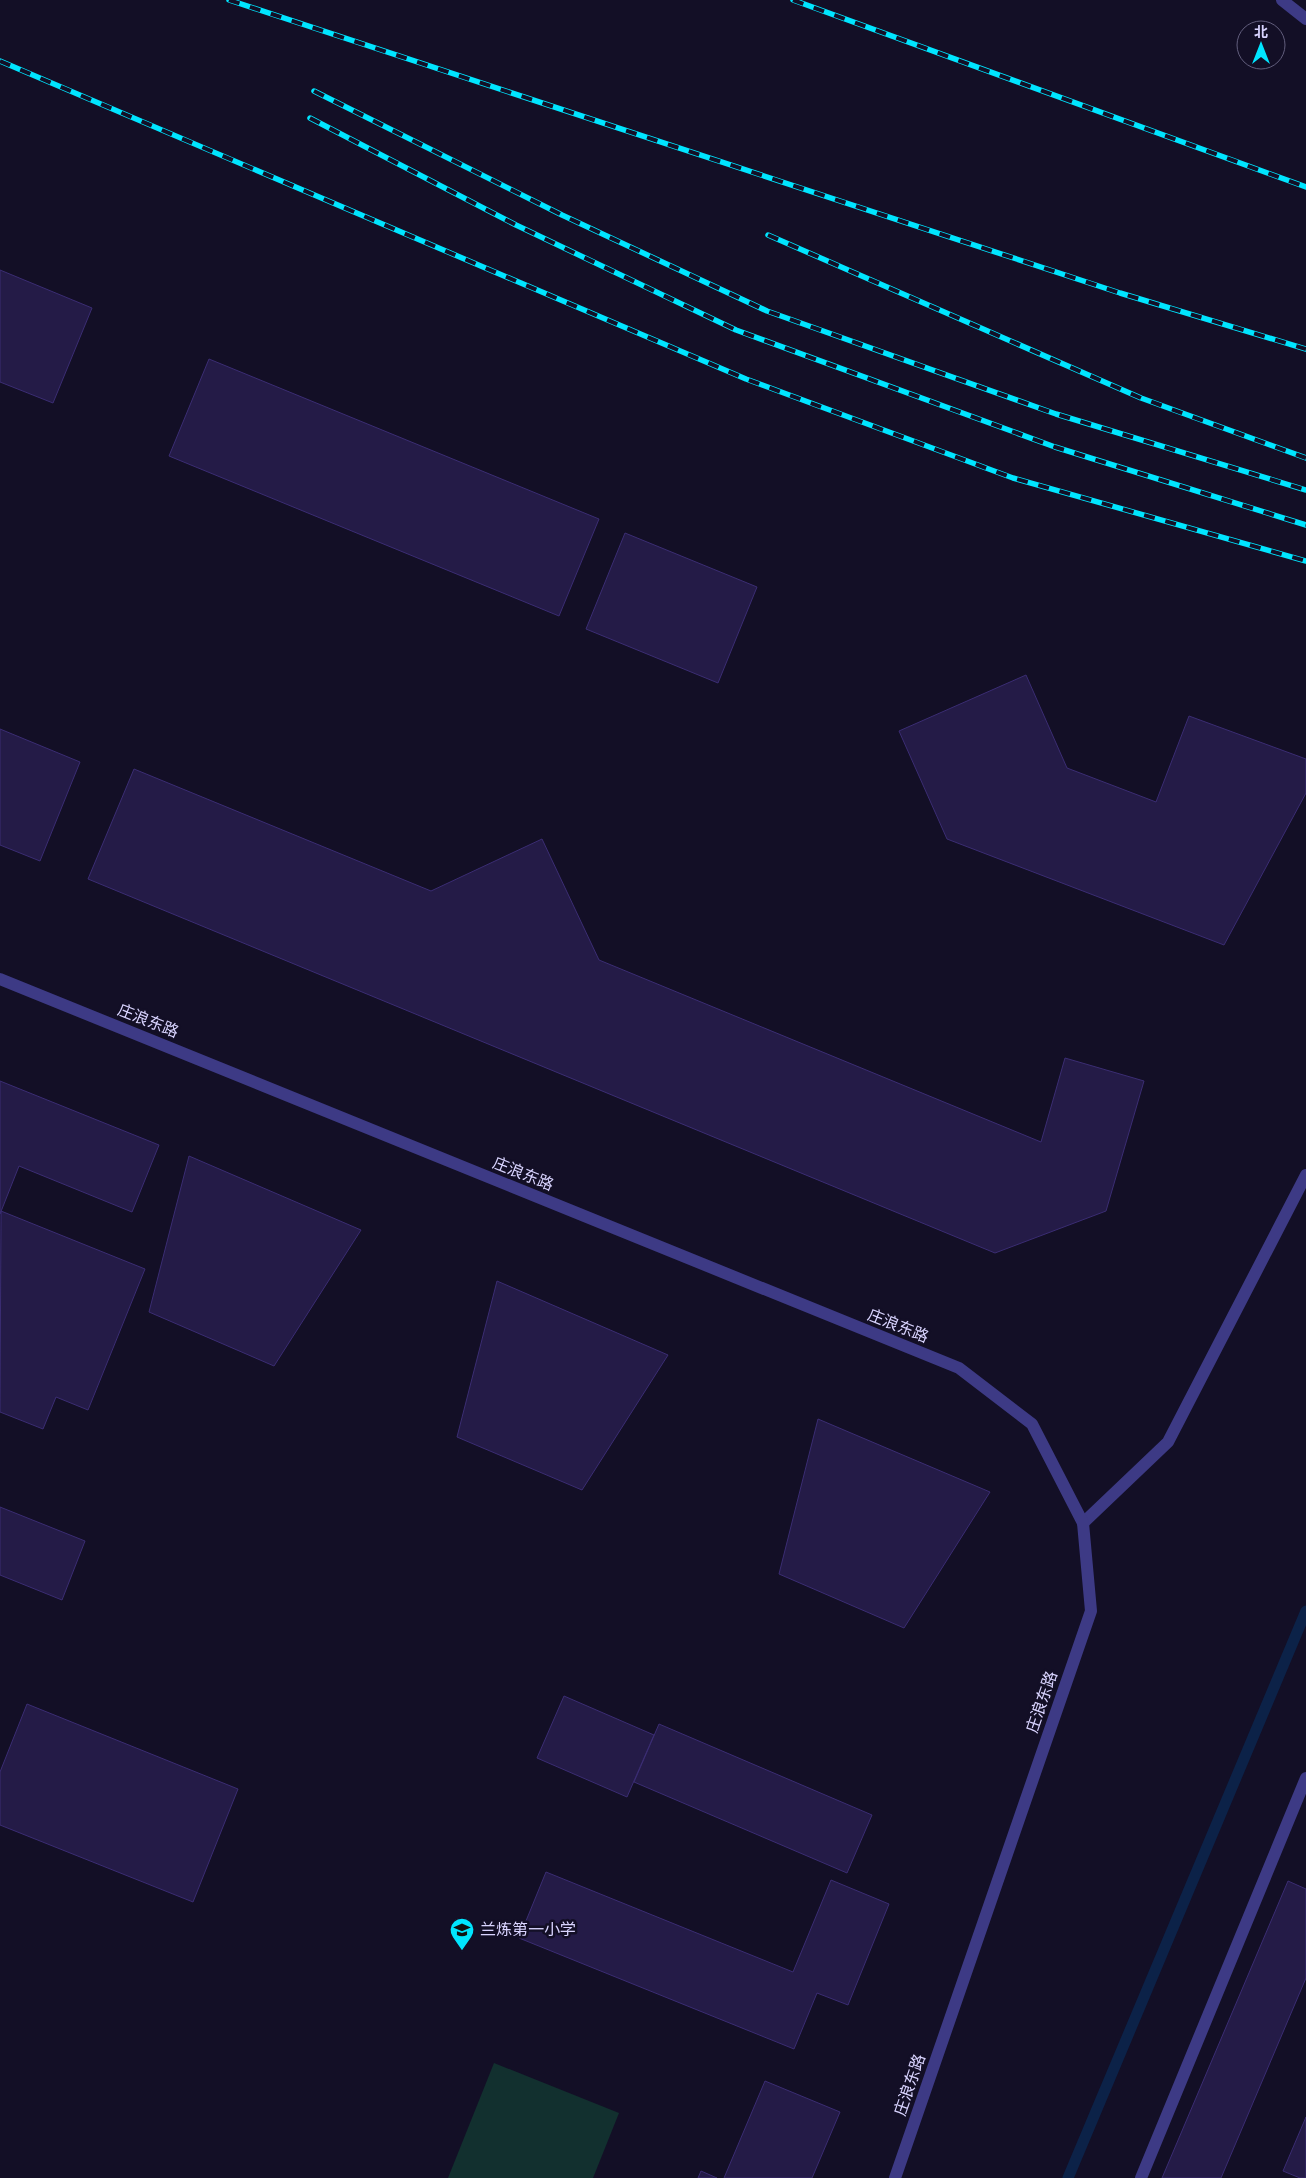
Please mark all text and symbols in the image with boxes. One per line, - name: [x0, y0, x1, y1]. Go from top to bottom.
- north arrow: [1236, 20, 1286, 70]
- text: 北: [1254, 23, 1268, 43]
- street label: 庄浪东路: [114, 999, 182, 1043]
- street label: 庄浪东路: [489, 1152, 557, 1196]
- street label: 庄浪东路: [864, 1304, 932, 1348]
- street label: 庄浪东路: [1021, 1668, 1063, 1736]
- school or university icon: 兰炼第一小学: [449, 1917, 475, 1951]
- place label: 兰炼第一小学: [480, 1919, 576, 1941]
- street label: 庄浪东路: [889, 2051, 931, 2119]

